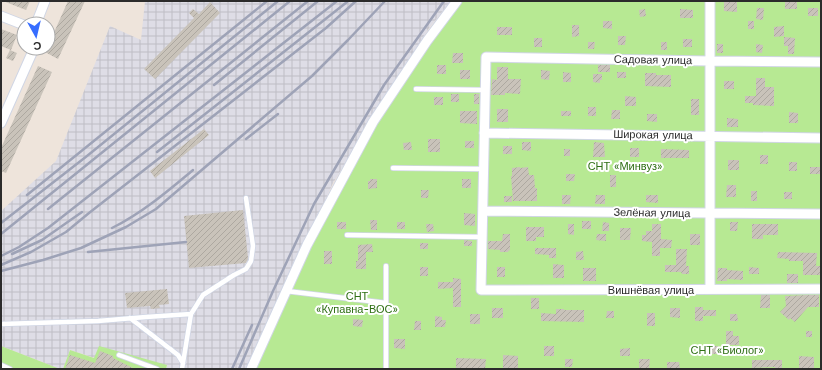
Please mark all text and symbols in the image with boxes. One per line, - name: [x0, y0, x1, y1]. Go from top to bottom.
- north arrow: [16, 16, 56, 56]
- text: С: [32, 38, 42, 52]
- street label: Садовая улица: [614, 53, 693, 67]
- street label: Широкая улица: [613, 128, 694, 142]
- park label: СНТ «Минвуз»: [588, 160, 662, 173]
- street label: Зелёная улица: [613, 206, 692, 220]
- street label: Вишнёвая улица: [608, 284, 695, 297]
- park label: СНТ «Купавна-ВОС»: [316, 290, 398, 316]
- park label: СНТ «Биолог»: [690, 344, 764, 357]

